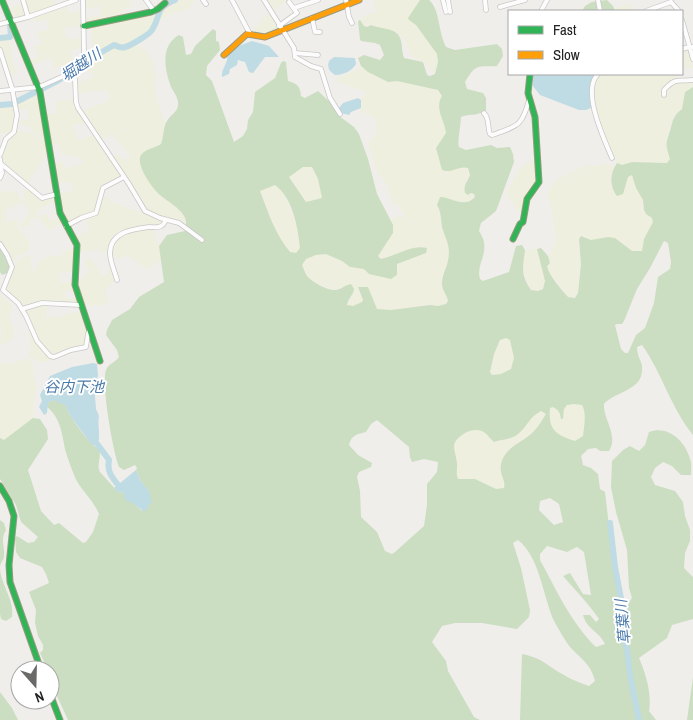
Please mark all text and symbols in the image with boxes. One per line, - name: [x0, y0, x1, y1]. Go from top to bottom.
- legend: [508, 10, 683, 75]
- text: Fast: [553, 19, 577, 40]
- water label: 堀越川: [56, 42, 107, 86]
- text: Slow: [553, 44, 580, 65]
- water label: 谷内下池: [44, 376, 106, 397]
- water label: 草葉川: [610, 597, 635, 645]
- north arrow: [10, 660, 60, 710]
- text: N: [32, 687, 46, 707]

